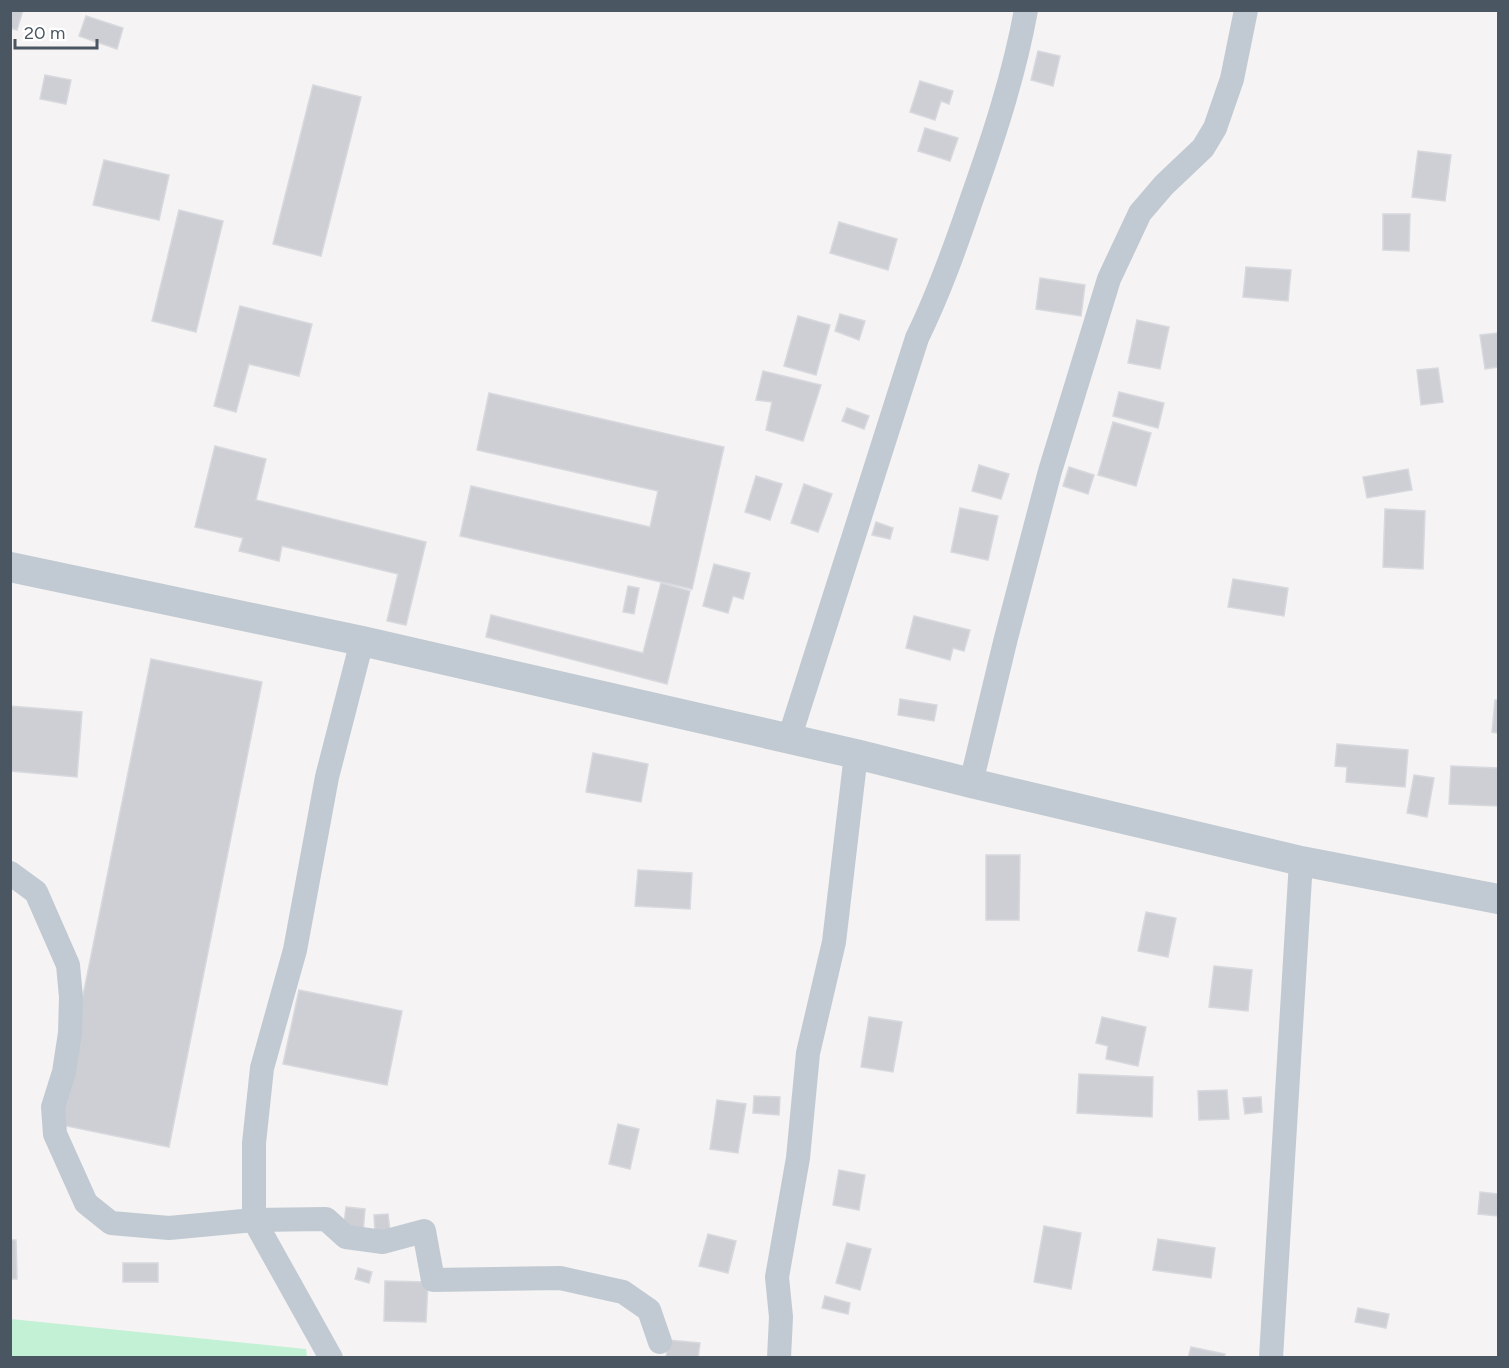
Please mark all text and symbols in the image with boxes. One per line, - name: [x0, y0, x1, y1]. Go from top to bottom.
- scale bar: [15, 12, 98, 50]
- text: 20 m: [24, 22, 65, 44]

